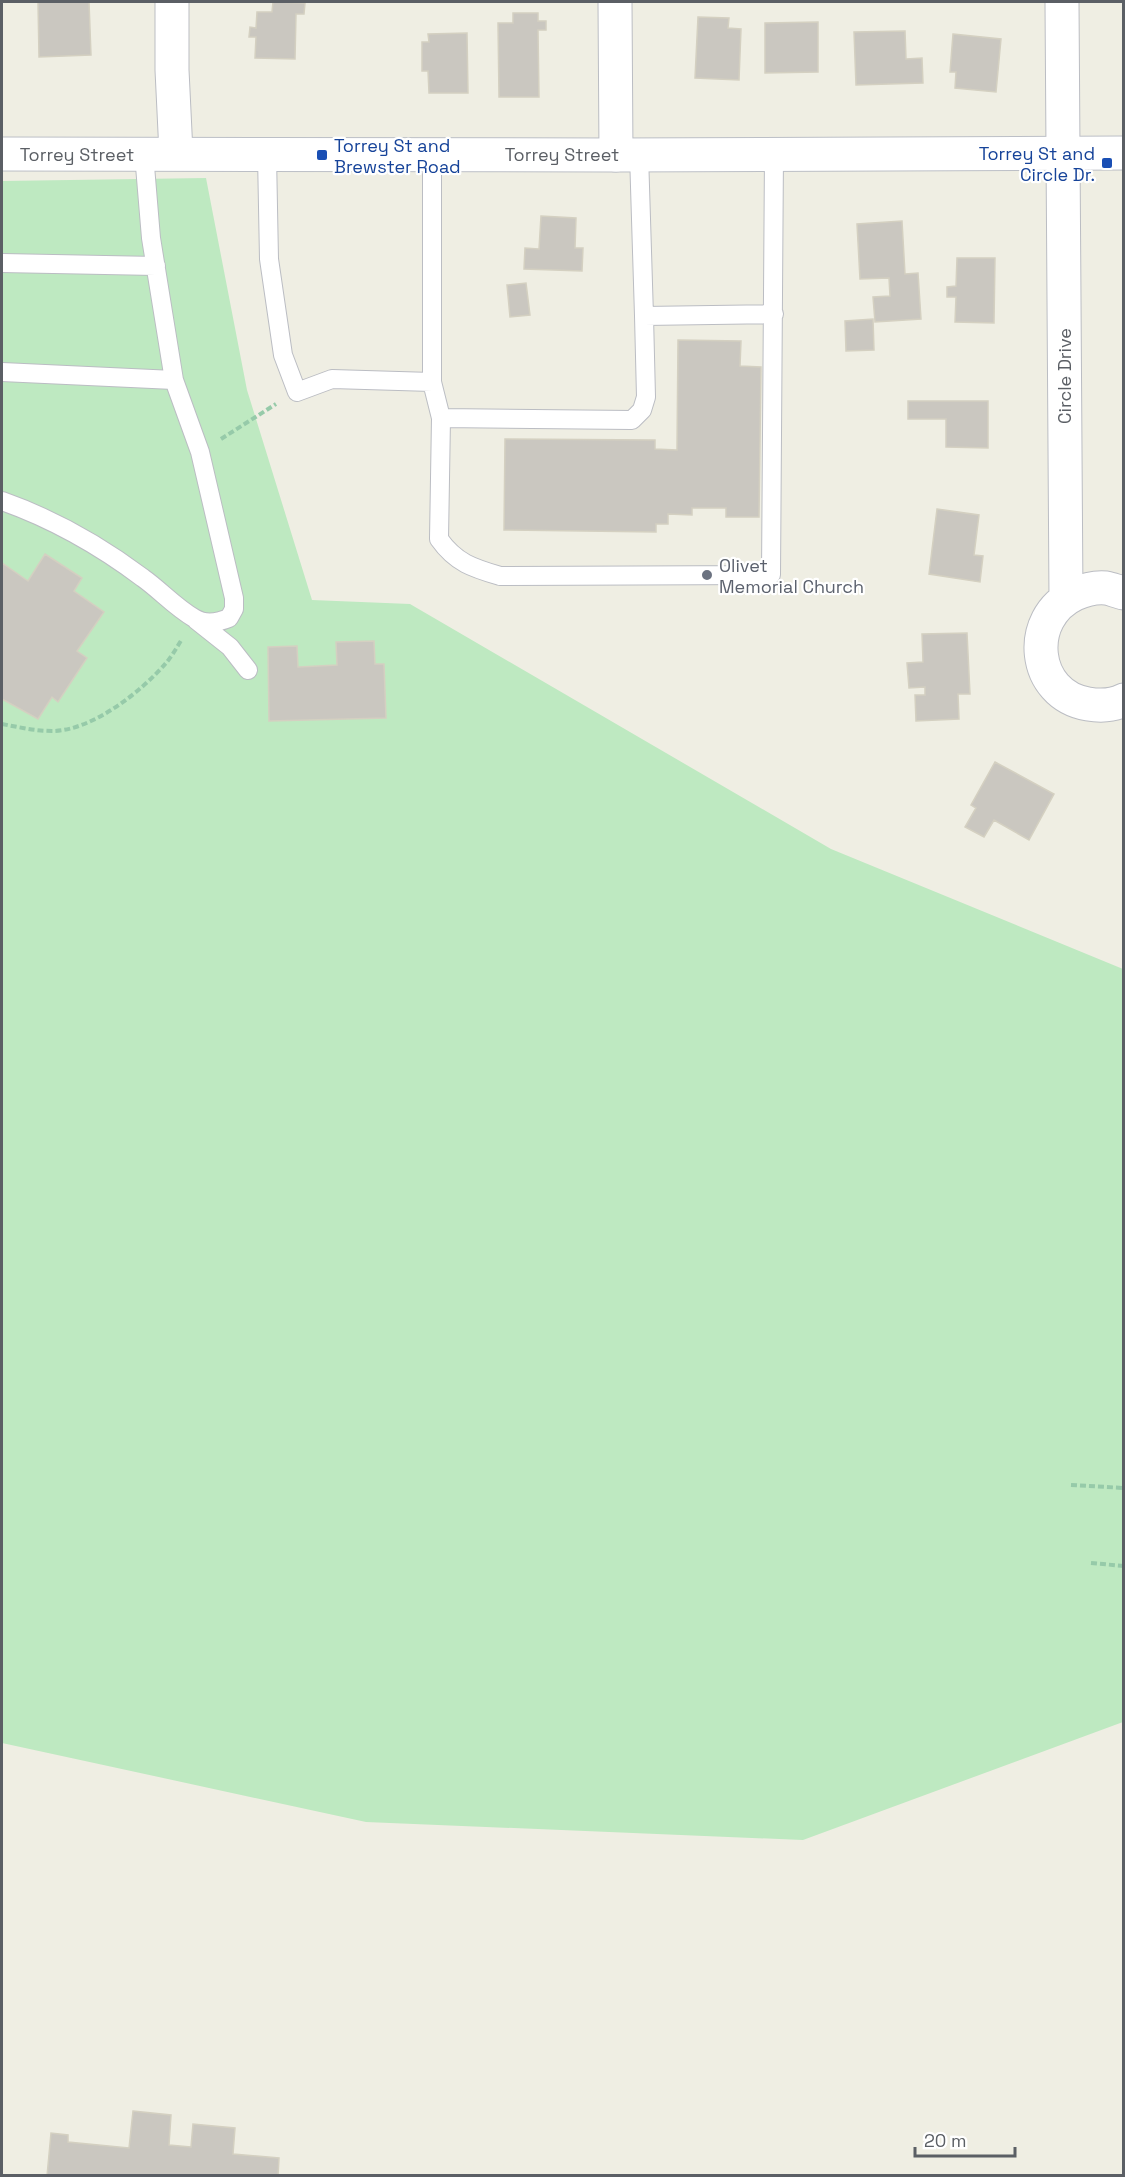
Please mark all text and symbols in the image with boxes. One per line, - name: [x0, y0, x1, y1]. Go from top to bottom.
- place label: Torrey St and Brewster Road: [334, 134, 461, 178]
- place label: Torrey St and Circle Dr.: [979, 142, 1095, 186]
- street label: Torrey Street: [20, 143, 134, 166]
- street label: Torrey Street: [505, 143, 619, 166]
- marker: Torrey St and Brewster Road: [315, 148, 329, 162]
- marker: Torrey St and Circle Dr.: [1100, 156, 1114, 170]
- street label: Circle Drive: [1053, 328, 1076, 424]
- place label: Olivet Memorial Church: [719, 554, 864, 598]
- marker: Olivet Memorial Church: [700, 568, 714, 582]
- scale bar: [915, 2120, 1016, 2158]
- text: 20 m: [924, 2129, 967, 2152]

